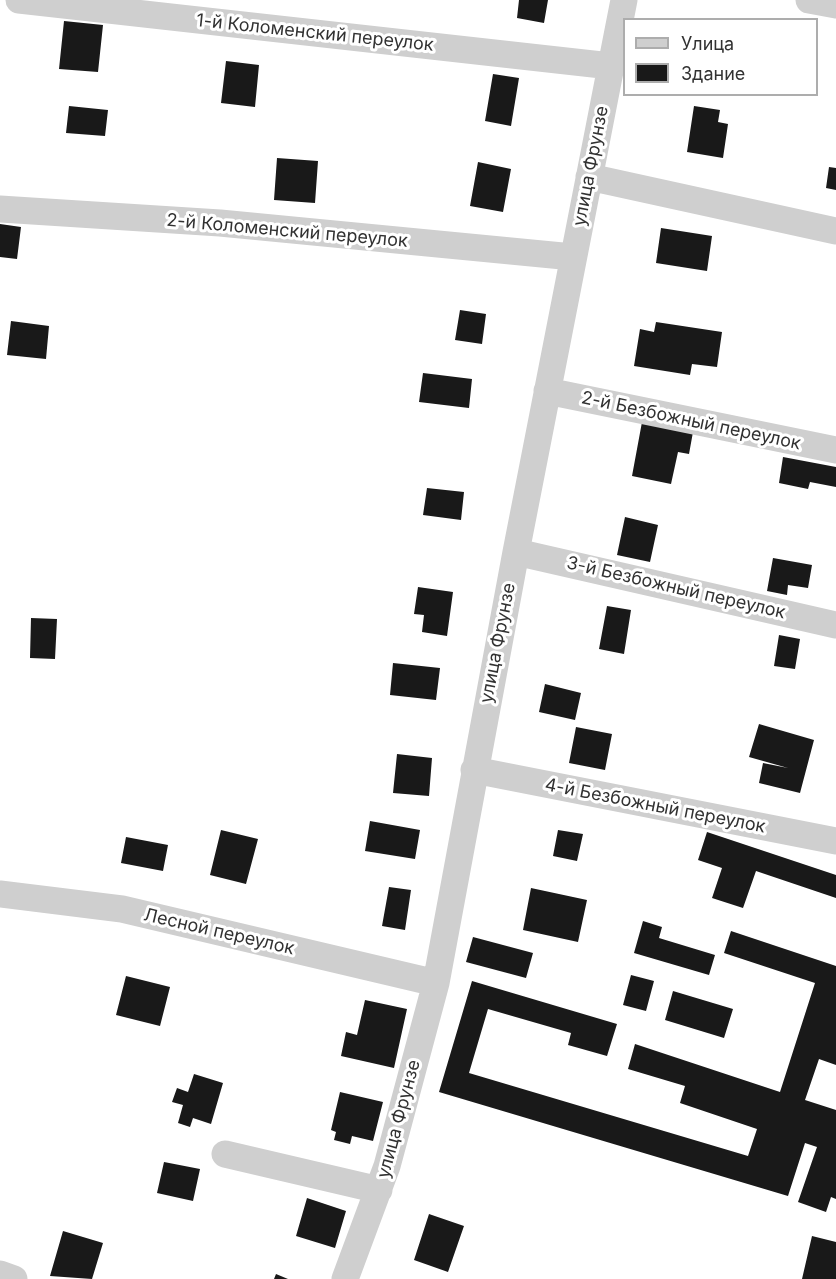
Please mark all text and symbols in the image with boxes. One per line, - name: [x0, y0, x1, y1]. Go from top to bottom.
- street label: 1-й Коломенский переулок: [195, 10, 435, 56]
- legend: [623, 18, 818, 96]
- text: Улица: [681, 33, 734, 54]
- text: Здание: [681, 63, 745, 84]
- street label: улица Фрунзе: [569, 104, 613, 228]
- street label: 2-й Коломенский переулок: [165, 210, 409, 252]
- street label: 2-й Безбожный переулок: [579, 387, 803, 455]
- street label: 3-й Безбожный переулок: [565, 552, 787, 624]
- street label: улица Фрунзе: [476, 581, 520, 705]
- street label: 4-й Безбожный переулок: [543, 774, 767, 838]
- street label: Лесной переулок: [142, 904, 296, 960]
- street label: улица Фрунзе: [373, 1057, 425, 1181]

